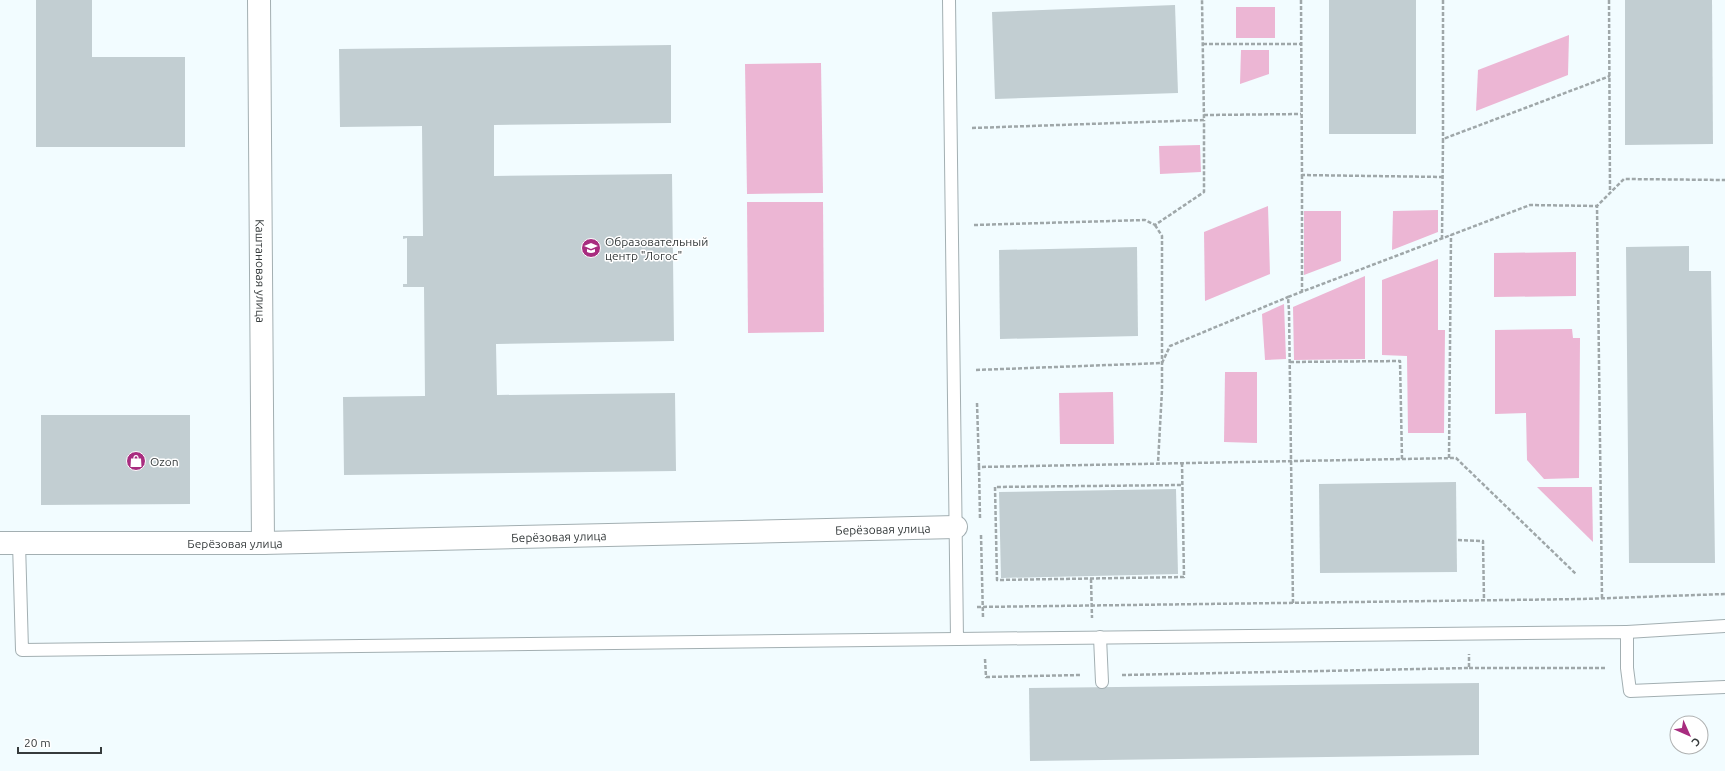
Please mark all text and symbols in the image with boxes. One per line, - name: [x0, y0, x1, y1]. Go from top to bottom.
- street label: Каштановая улица: [254, 219, 268, 323]
- place label: Образовательный центр "Логос": [605, 235, 708, 262]
- school or university icon: Образовательный центр "Логос": [580, 237, 602, 259]
- shop icon: Ozon: [125, 450, 147, 472]
- place label: Ozon: [150, 455, 179, 468]
- street label: Берёзовая улица: [835, 521, 931, 536]
- street label: Берёзовая улица: [511, 529, 607, 544]
- street label: Берёзовая улица: [187, 536, 283, 550]
- north arrow: [1669, 715, 1709, 755]
- scale bar: [18, 729, 101, 755]
- text: С: [1689, 735, 1703, 749]
- text: 20 m: [24, 736, 51, 749]

